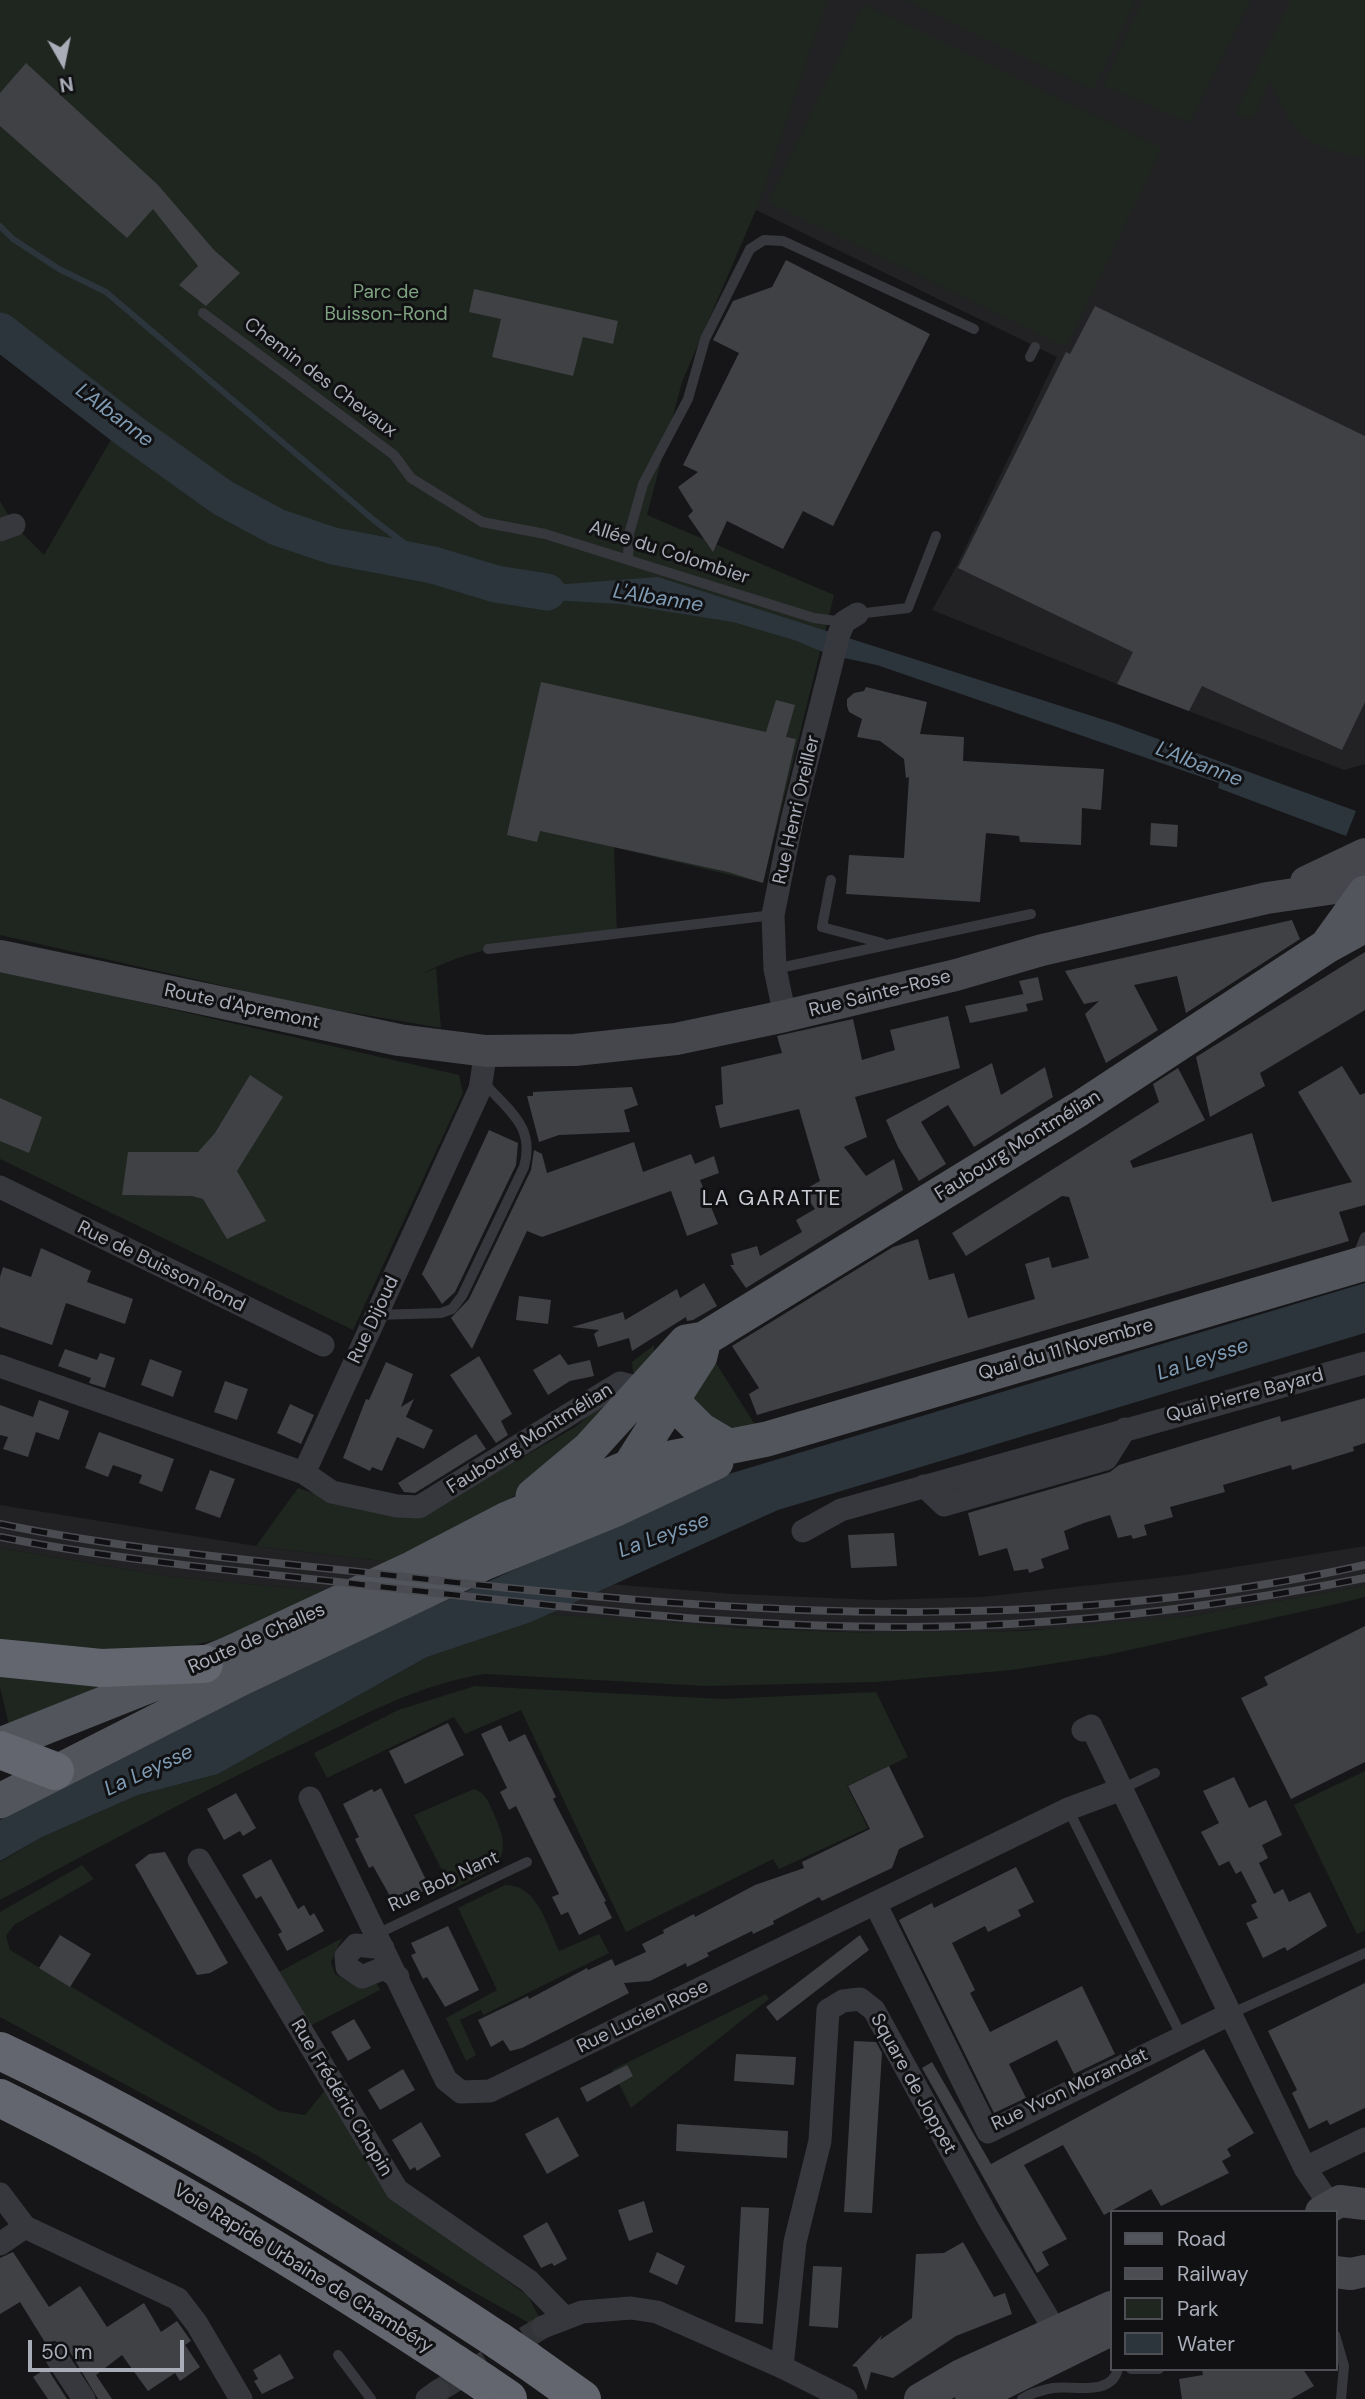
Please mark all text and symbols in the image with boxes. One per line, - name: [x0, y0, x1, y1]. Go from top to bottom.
- north arrow: [28, 28, 98, 98]
- text: N: [58, 71, 75, 98]
- park label: Parc de Buisson-Rond: [324, 282, 448, 326]
- street label: Chemin des Chevaux: [239, 313, 401, 443]
- water label: L'Albanne: [70, 379, 158, 453]
- street label: Allée du Colombier: [586, 516, 752, 590]
- water label: L'Albanne: [611, 579, 705, 619]
- street label: Rue Henri Oreiller: [769, 733, 825, 887]
- water label: L'Albanne: [1152, 737, 1246, 793]
- street label: Rue Sainte-Rose: [807, 965, 953, 1023]
- street label: Route d'Apremont: [162, 979, 322, 1035]
- street label: Faubourg Montmélian: [931, 1086, 1105, 1206]
- district label: LA GARATTE: [703, 1186, 841, 1212]
- street label: Rue de Buisson Rond: [73, 1216, 249, 1318]
- street label: Rue Dijoud: [344, 1272, 404, 1368]
- street label: Quai du 11 Novembre: [976, 1314, 1156, 1386]
- water label: La Leysse: [1154, 1333, 1252, 1387]
- street label: Quai Pierre Bayard: [1164, 1364, 1326, 1428]
- street label: Faubourg Montmélian: [443, 1379, 617, 1499]
- water label: La Leysse: [615, 1508, 713, 1564]
- street label: Route de Challes: [185, 1599, 329, 1679]
- water label: La Leysse: [101, 1740, 197, 1802]
- street label: Rue Bob Nant: [385, 1846, 503, 1918]
- street label: Rue Lucien Rose: [574, 1975, 712, 2059]
- street label: Square de Joppet: [865, 2010, 961, 2158]
- street label: Rue Frédéric Chopin: [285, 2015, 397, 2181]
- street label: Rue Yvon Morandat: [988, 2044, 1152, 2136]
- street label: Voie Rapide Urbaine de Chambéry: [169, 2179, 437, 2359]
- legend: [1110, 2210, 1337, 2371]
- text: Road: [1177, 2225, 1226, 2253]
- text: Railway: [1177, 2260, 1249, 2288]
- text: Park: [1177, 2295, 1218, 2323]
- scale bar: [32, 2326, 187, 2370]
- text: Water: [1177, 2330, 1235, 2358]
- text: 50 m: [41, 2338, 92, 2366]

